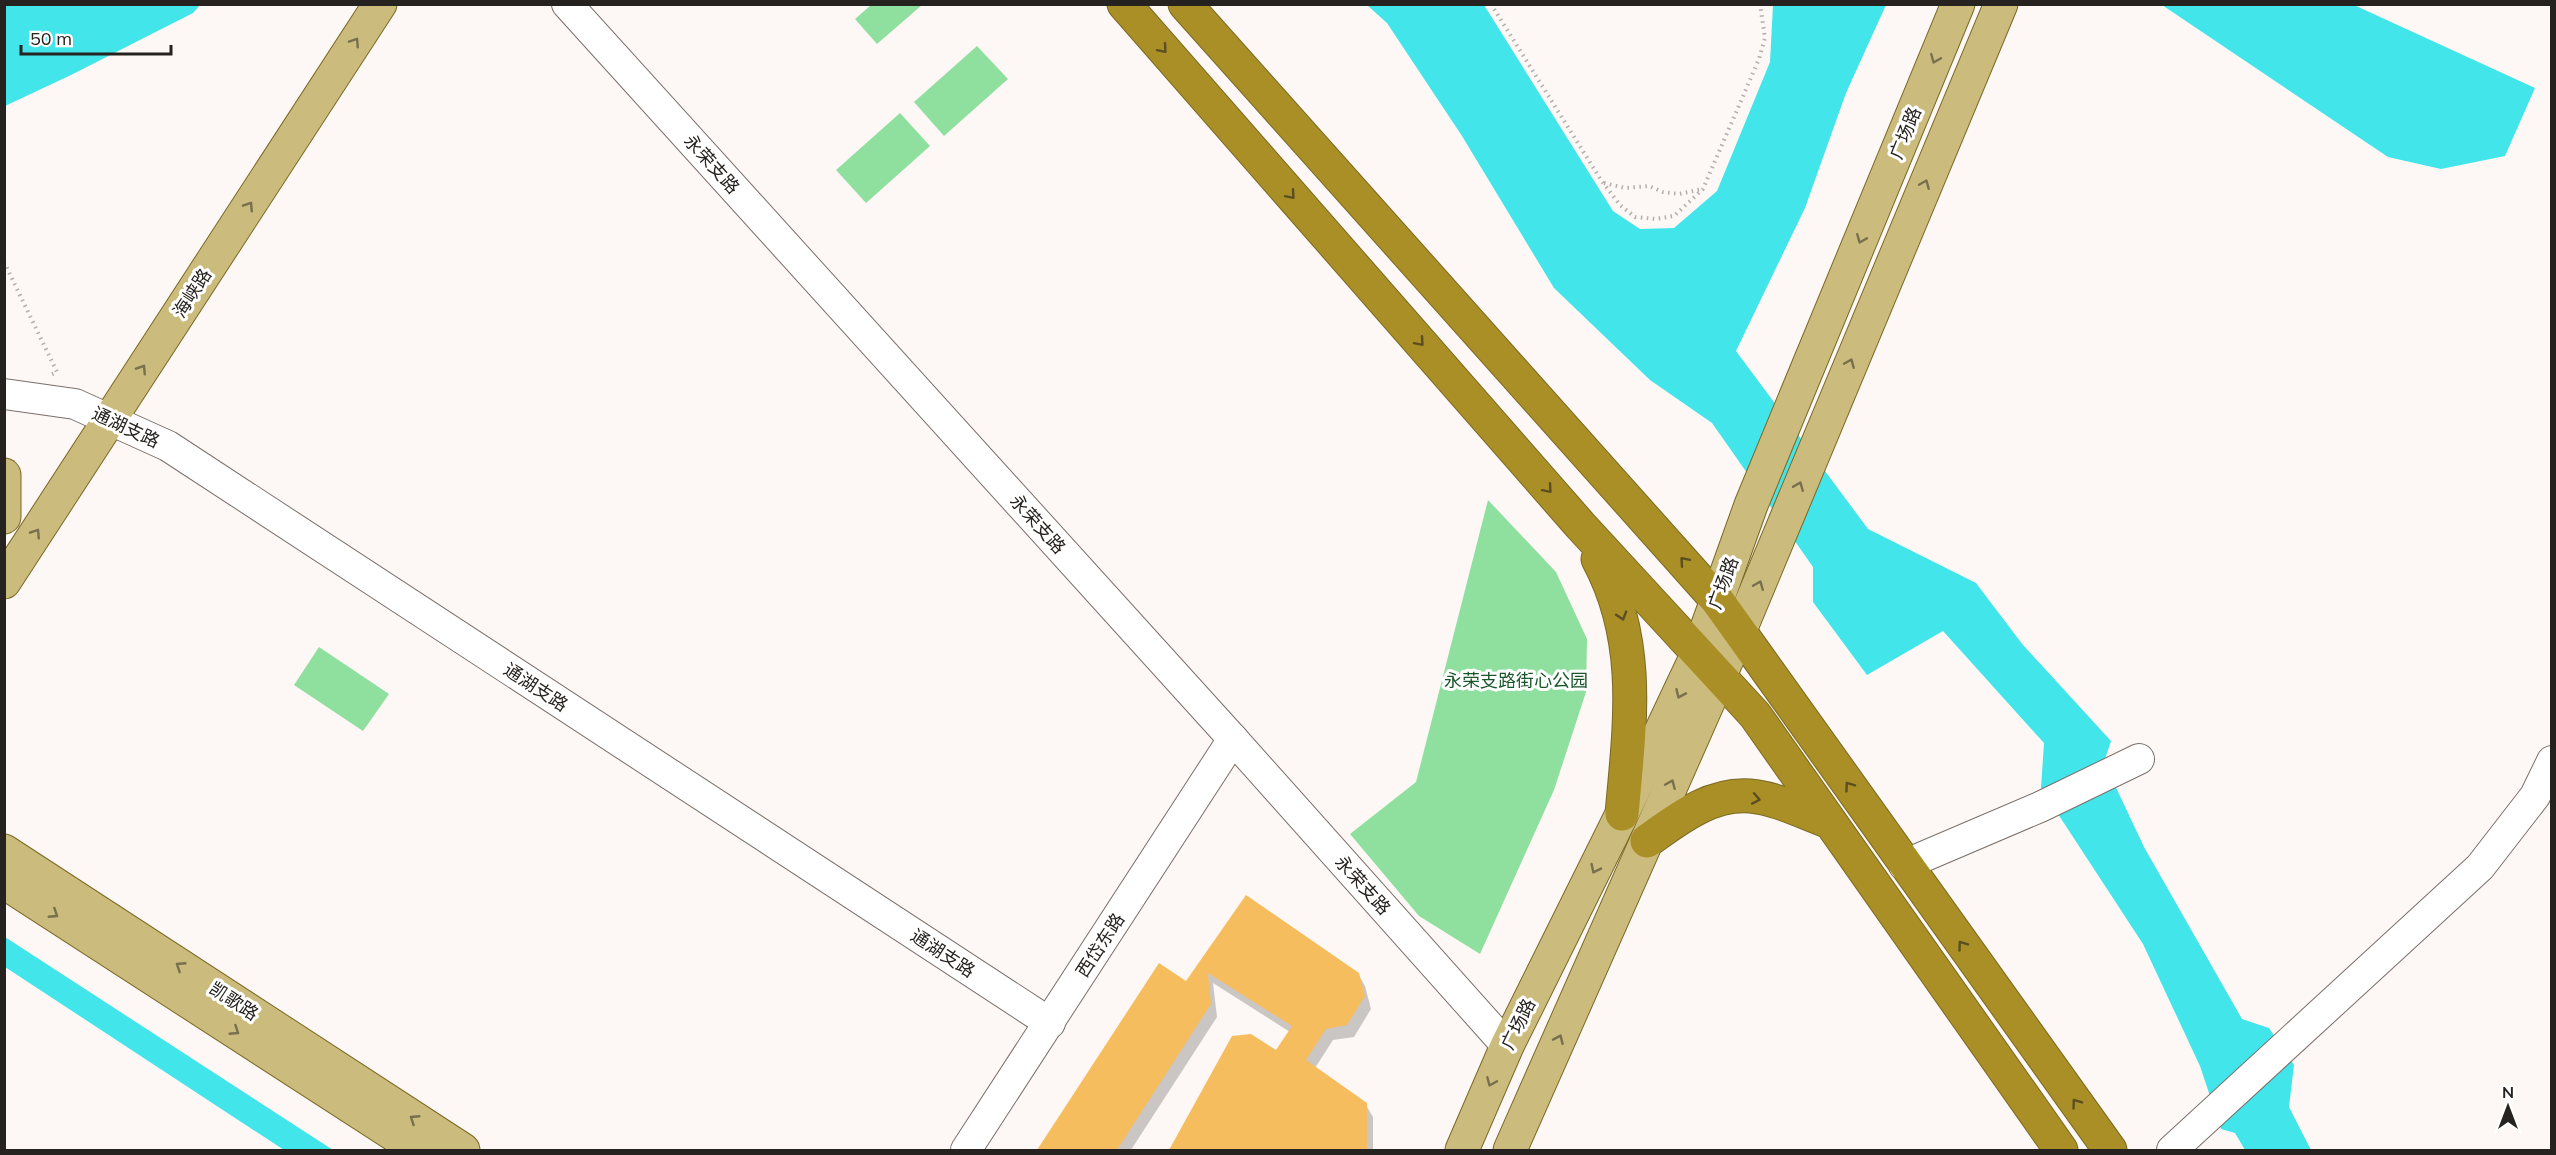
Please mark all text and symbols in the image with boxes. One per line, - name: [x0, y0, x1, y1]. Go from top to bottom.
- scale bar: [21, 18, 171, 56]
- text: 50 m: [30, 27, 72, 50]
- one-way arrow: [348, 38, 359, 49]
- one-way arrow: [1156, 42, 1167, 52]
- one-way arrow: [1930, 52, 1942, 63]
- street label: 广场路: [1884, 104, 1926, 162]
- street label: 永荣支路: [679, 130, 745, 198]
- one-way arrow: [1918, 179, 1930, 190]
- one-way arrow: [1284, 188, 1295, 199]
- one-way arrow: [241, 201, 252, 212]
- one-way arrow: [1856, 233, 1868, 244]
- street label: 海峡路: [168, 264, 216, 322]
- one-way arrow: [1413, 335, 1424, 346]
- one-way arrow: [1843, 359, 1855, 370]
- one-way arrow: [135, 365, 147, 375]
- street label: 通湖支路: [89, 401, 163, 453]
- one-way arrow: [1792, 481, 1804, 492]
- one-way arrow: [1541, 482, 1552, 493]
- street label: 永荣支路: [1005, 490, 1071, 558]
- one-way arrow: [29, 528, 40, 539]
- street label: 广场路: [1703, 554, 1743, 612]
- one-way arrow: [1680, 557, 1691, 568]
- one-way arrow: [1752, 581, 1764, 592]
- one-way arrow: [1615, 611, 1627, 621]
- street label: 通湖支路: [500, 658, 572, 716]
- park label: 永荣支路街心公园: [1444, 669, 1588, 692]
- one-way arrow: [1675, 687, 1687, 698]
- one-way arrow: [1664, 779, 1676, 790]
- one-way arrow: [1845, 782, 1856, 793]
- one-way arrow: [1751, 791, 1761, 804]
- street label: 永荣支路: [1330, 851, 1396, 919]
- one-way arrow: [1591, 863, 1602, 873]
- one-way arrow: [47, 906, 58, 917]
- street label: 西岱东路: [1071, 909, 1129, 981]
- street label: 通湖支路: [907, 924, 979, 982]
- one-way arrow: [1958, 941, 1969, 952]
- one-way arrow: [176, 962, 187, 973]
- street label: 凯歌路: [205, 977, 263, 1025]
- street label: 广场路: [1496, 995, 1540, 1053]
- one-way arrow: [228, 1024, 239, 1035]
- one-way arrow: [1552, 1035, 1564, 1046]
- one-way arrow: [1486, 1076, 1498, 1087]
- north arrow: [2478, 1077, 2538, 1137]
- text: N: [2502, 1082, 2514, 1102]
- one-way arrow: [2072, 1099, 2083, 1110]
- one-way arrow: [410, 1114, 420, 1126]

